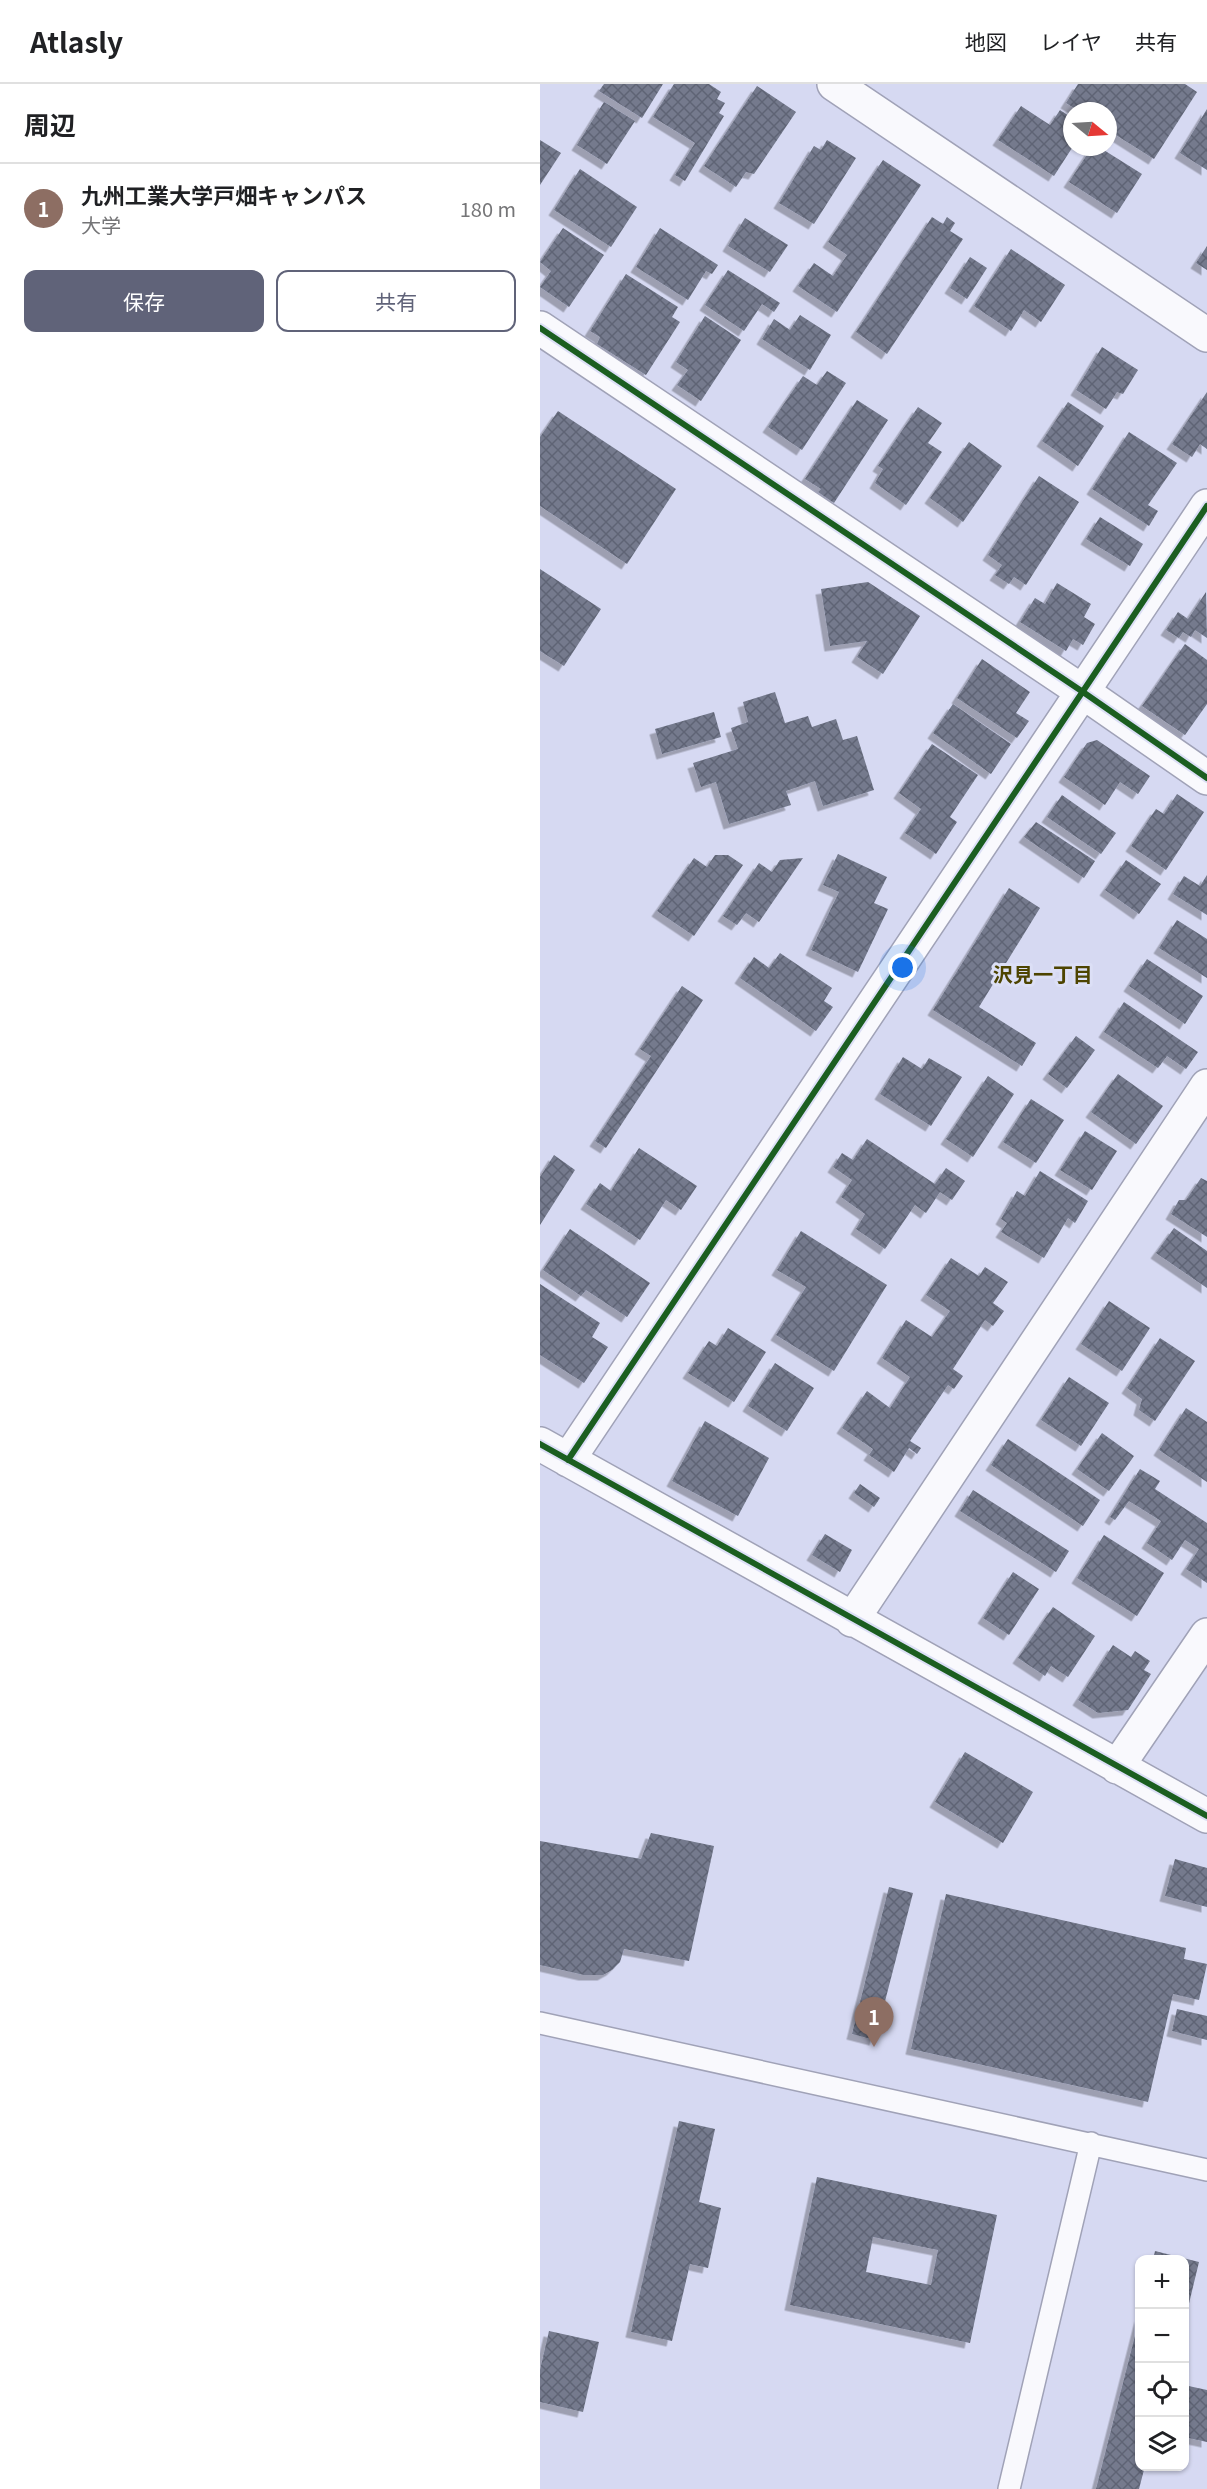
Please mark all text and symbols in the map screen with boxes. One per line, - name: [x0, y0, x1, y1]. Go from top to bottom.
- text: Atlasly: [30, 21, 123, 61]
- text: 地図: [965, 26, 1007, 56]
- text: レイヤ: [1040, 26, 1102, 56]
- text: 共有: [1135, 26, 1177, 56]
- north arrow: [1063, 102, 1117, 156]
- text: 周辺: [24, 105, 76, 142]
- text: 九州工業大学戸畑キャンパス: [81, 178, 367, 210]
- text: 1: [38, 194, 49, 223]
- text: 180 m: [460, 194, 516, 223]
- text: 大学: [81, 210, 121, 239]
- button: 保存: [24, 270, 264, 332]
- button: 共有: [276, 270, 516, 332]
- your location: [888, 953, 917, 982]
- district label: 沢見一丁目: [993, 959, 1093, 988]
- pin: 1: [854, 1998, 894, 2047]
- map controls: [1135, 2255, 1189, 2471]
- button: +: [1135, 2255, 1189, 2309]
- button: −: [1135, 2309, 1189, 2363]
- button: locate: [1135, 2363, 1189, 2417]
- button: layers: [1135, 2417, 1189, 2471]

